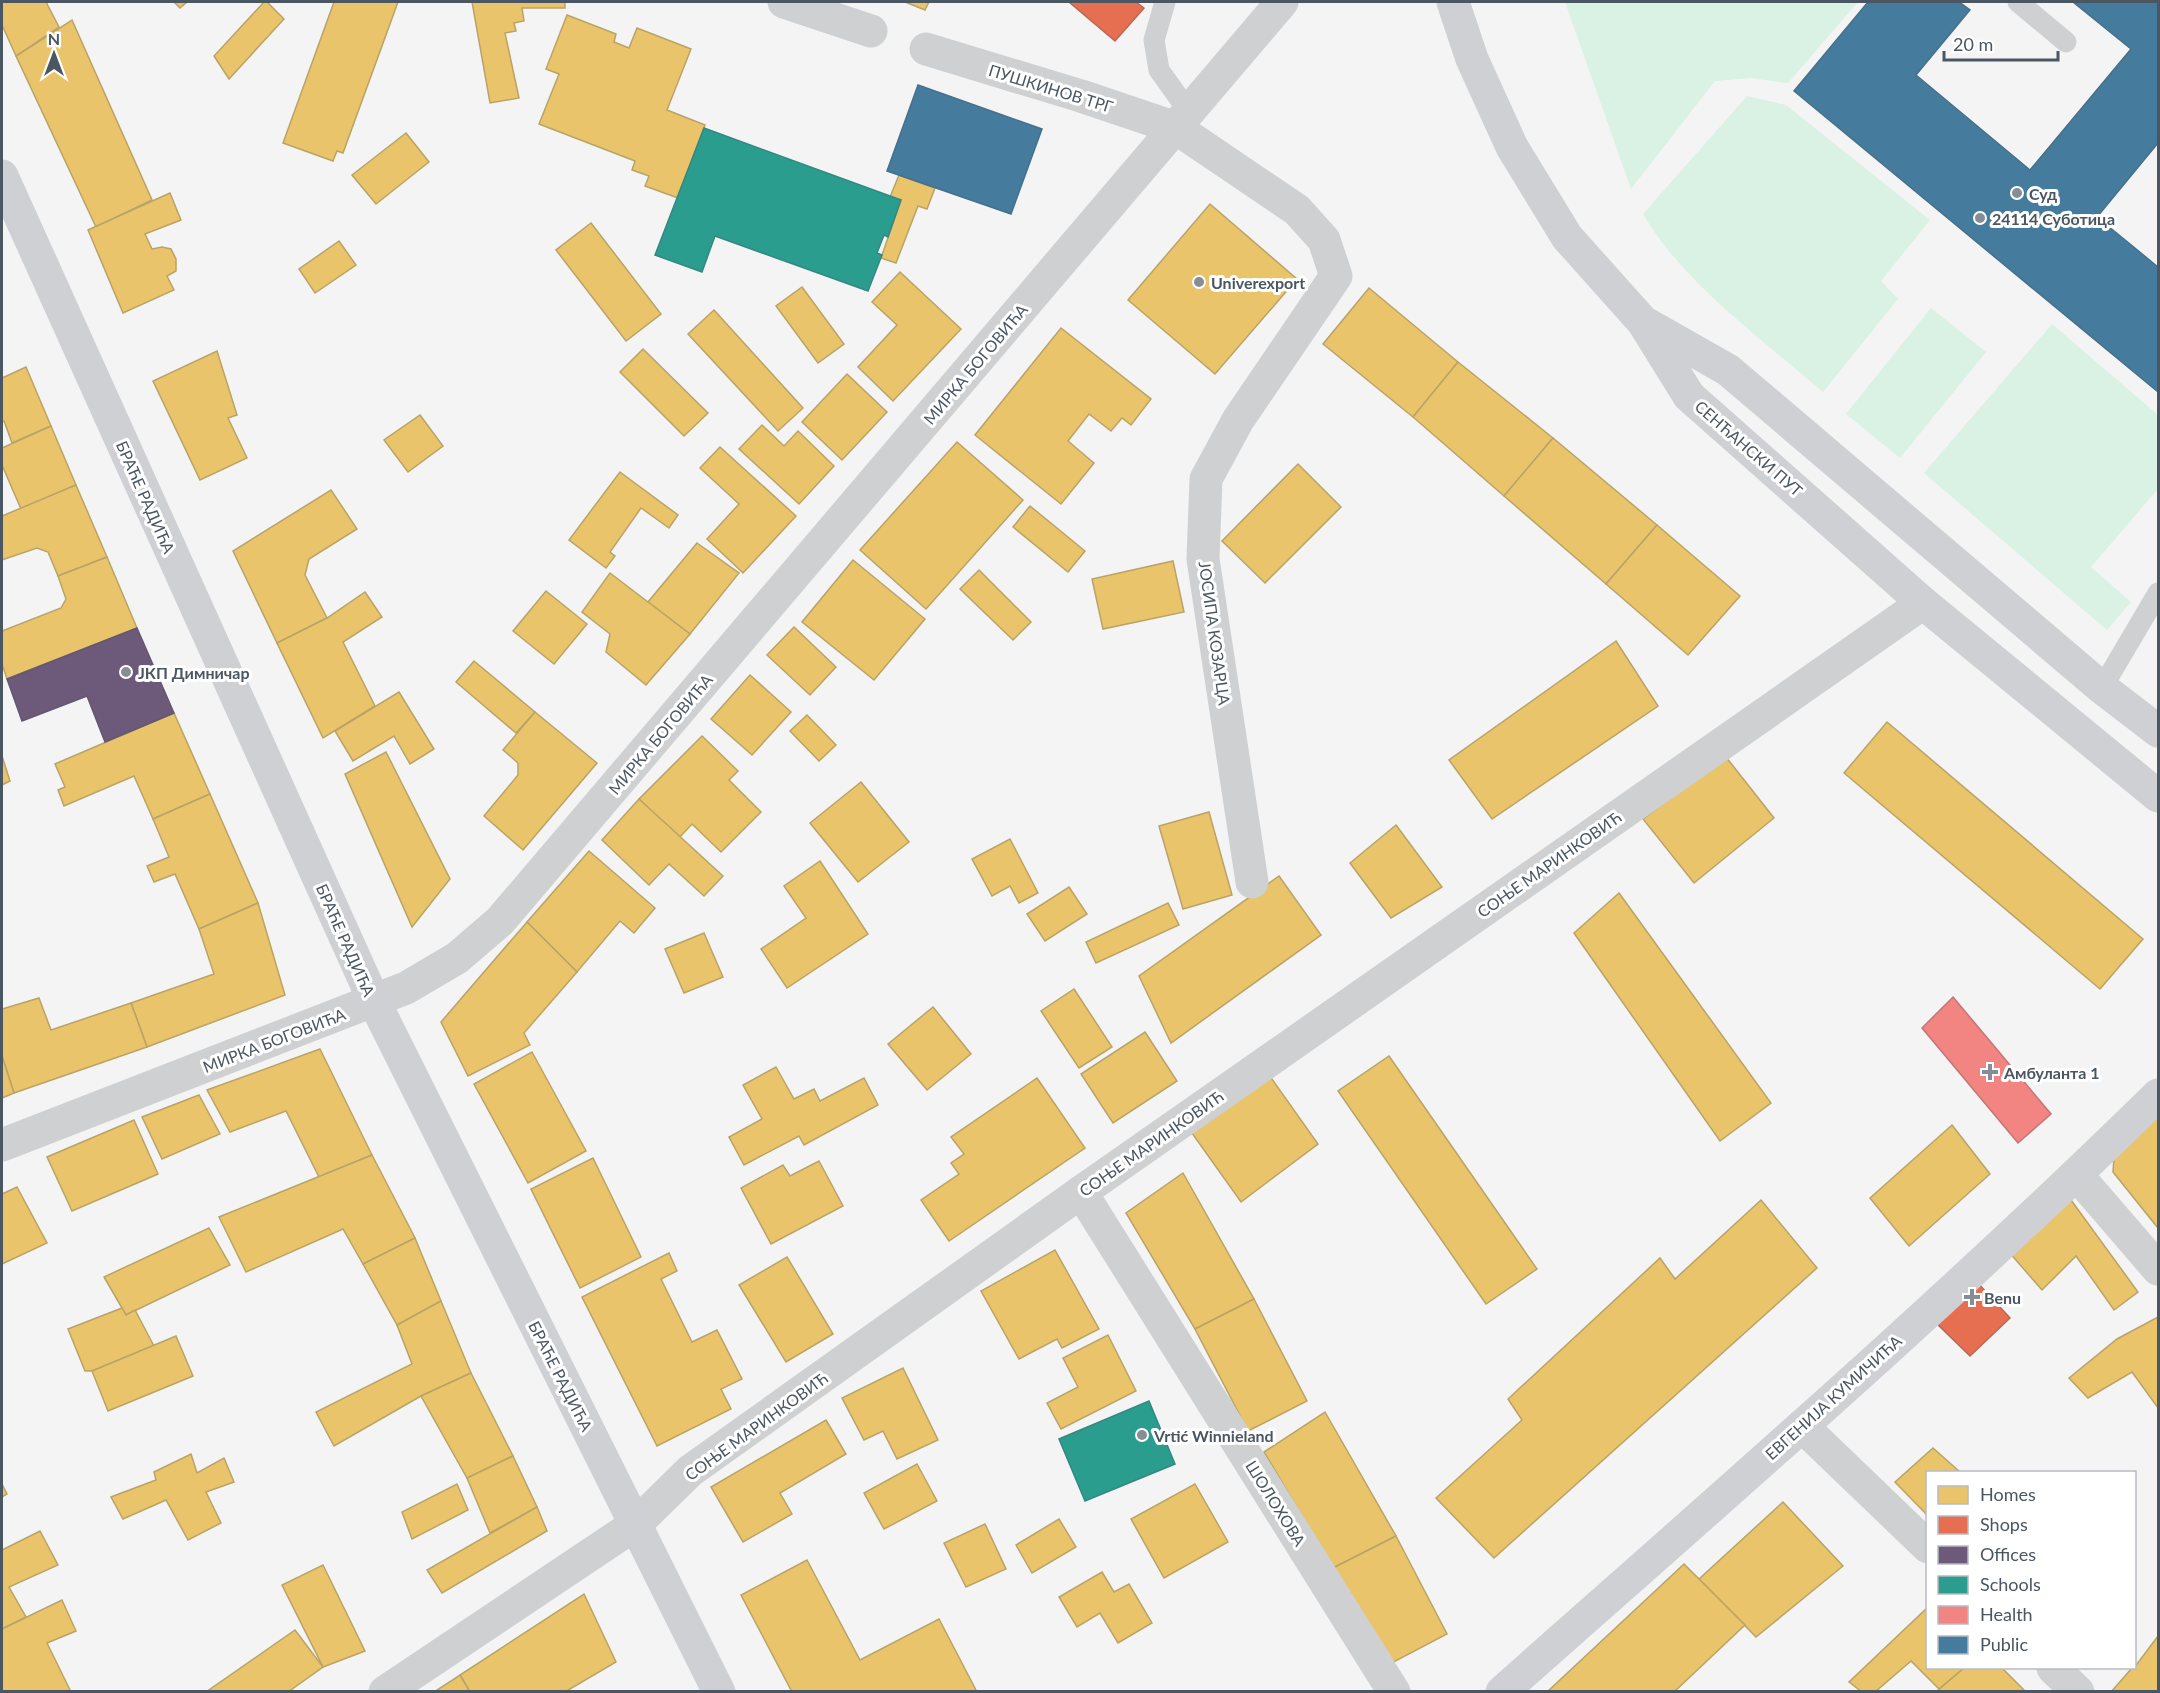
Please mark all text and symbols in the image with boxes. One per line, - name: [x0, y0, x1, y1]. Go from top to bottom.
- north arrow: [24, 24, 84, 84]
- scale bar: [1944, 24, 2058, 62]
- text: N: [48, 29, 60, 48]
- text: 20 m: [1953, 33, 1993, 55]
- street label: ПУШКИНОВ ТРГ: [987, 60, 1116, 116]
- place label: Суд: [2029, 184, 2057, 203]
- marker: Суд: [2010, 186, 2024, 200]
- place label: 24114 Суботица: [1992, 209, 2115, 228]
- marker: 24114 Суботица: [1973, 211, 1987, 225]
- place label: Univerexport: [1211, 273, 1305, 292]
- marker: Univerexport: [1192, 275, 1206, 289]
- street label: МИРКА БОГОВИЋА: [919, 300, 1031, 428]
- street label: СЕНЋАНСКИ ПУТ: [1691, 396, 1807, 500]
- street label: БРАЋЕ РАДИЋА: [113, 438, 179, 556]
- street label: ЈОСИПА КОЗАРЦА: [1196, 560, 1235, 706]
- place label: ЈКП Димничар: [138, 663, 249, 682]
- marker: ЈКП Димничар: [119, 665, 133, 679]
- street label: МИРКА БОГОВИЋА: [604, 670, 716, 798]
- street label: СОЊЕ МАРИНКОВИЋ: [1473, 807, 1625, 921]
- street label: БРАЋЕ РАДИЋА: [313, 881, 379, 999]
- street label: МИРКА БОГОВИЋА: [200, 1004, 348, 1076]
- marker: Амбуланта 1: [1981, 1063, 1999, 1081]
- place label: Амбуланта 1: [2003, 1063, 2100, 1082]
- street label: СОЊЕ МАРИНКОВИЋ: [1075, 1086, 1227, 1200]
- place label: Benu: [1984, 1288, 2021, 1307]
- marker: Benu: [1965, 1290, 1979, 1304]
- street label: БРАЋЕ РАДИЋА: [525, 1318, 597, 1434]
- street label: ЕВГЕНИЈА КУМИЧИЋА: [1761, 1331, 1905, 1463]
- street label: СОЊЕ МАРИНКОВИЋ: [681, 1368, 831, 1484]
- place label: Vrtić Winnieland: [1153, 1426, 1274, 1445]
- marker: Vrtić Winnieland: [1135, 1428, 1149, 1442]
- street label: ШОЛОХОВА: [1242, 1457, 1310, 1550]
- legend: [1926, 1471, 2136, 1669]
- text: Homes: [1980, 1483, 2036, 1505]
- text: Shops: [1980, 1513, 2028, 1535]
- text: Offices: [1980, 1543, 2036, 1565]
- text: Schools: [1980, 1573, 2041, 1595]
- text: Health: [1980, 1603, 2033, 1625]
- text: Public: [1980, 1633, 2028, 1655]

